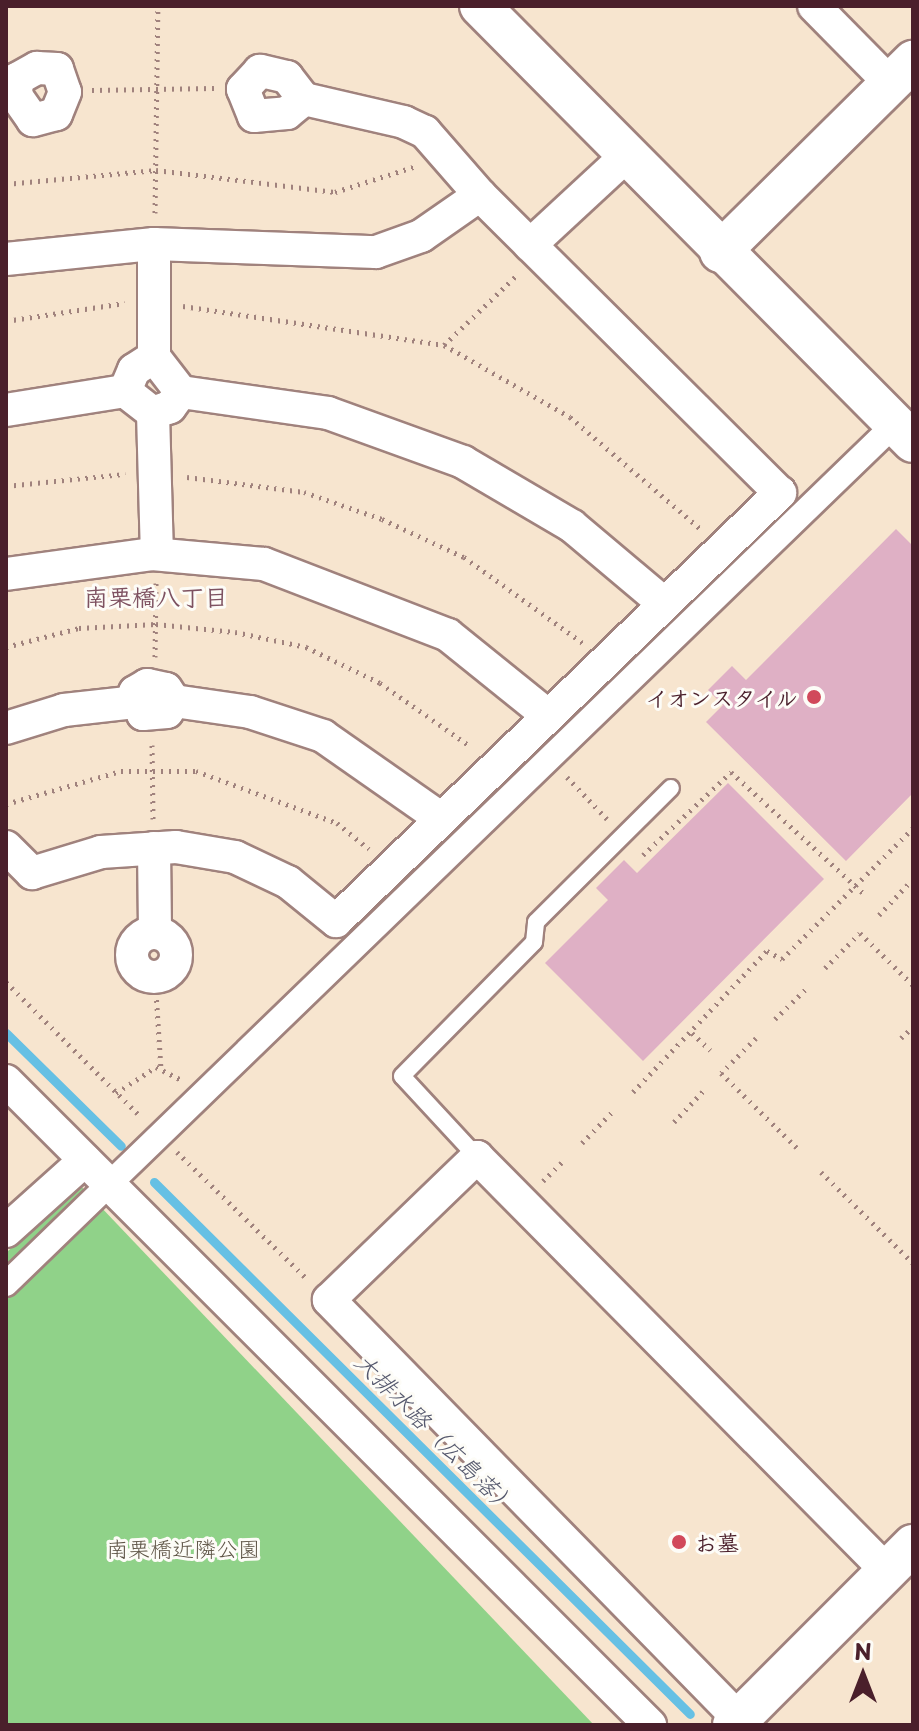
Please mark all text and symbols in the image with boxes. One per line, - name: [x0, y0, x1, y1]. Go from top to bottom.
- district label: 南栗橋八丁目: [84, 583, 228, 611]
- place label: イオンスタイル: [644, 684, 798, 710]
- marker: イオンスタイル: [805, 688, 823, 706]
- water label: 大排水路（広島落）: [349, 1346, 523, 1520]
- place label: お墓: [695, 1529, 739, 1555]
- marker: お墓: [670, 1533, 688, 1551]
- park label: 南栗橋近隣公園: [106, 1535, 260, 1561]
- text: N: [854, 1634, 872, 1667]
- north arrow: [823, 1635, 903, 1715]

